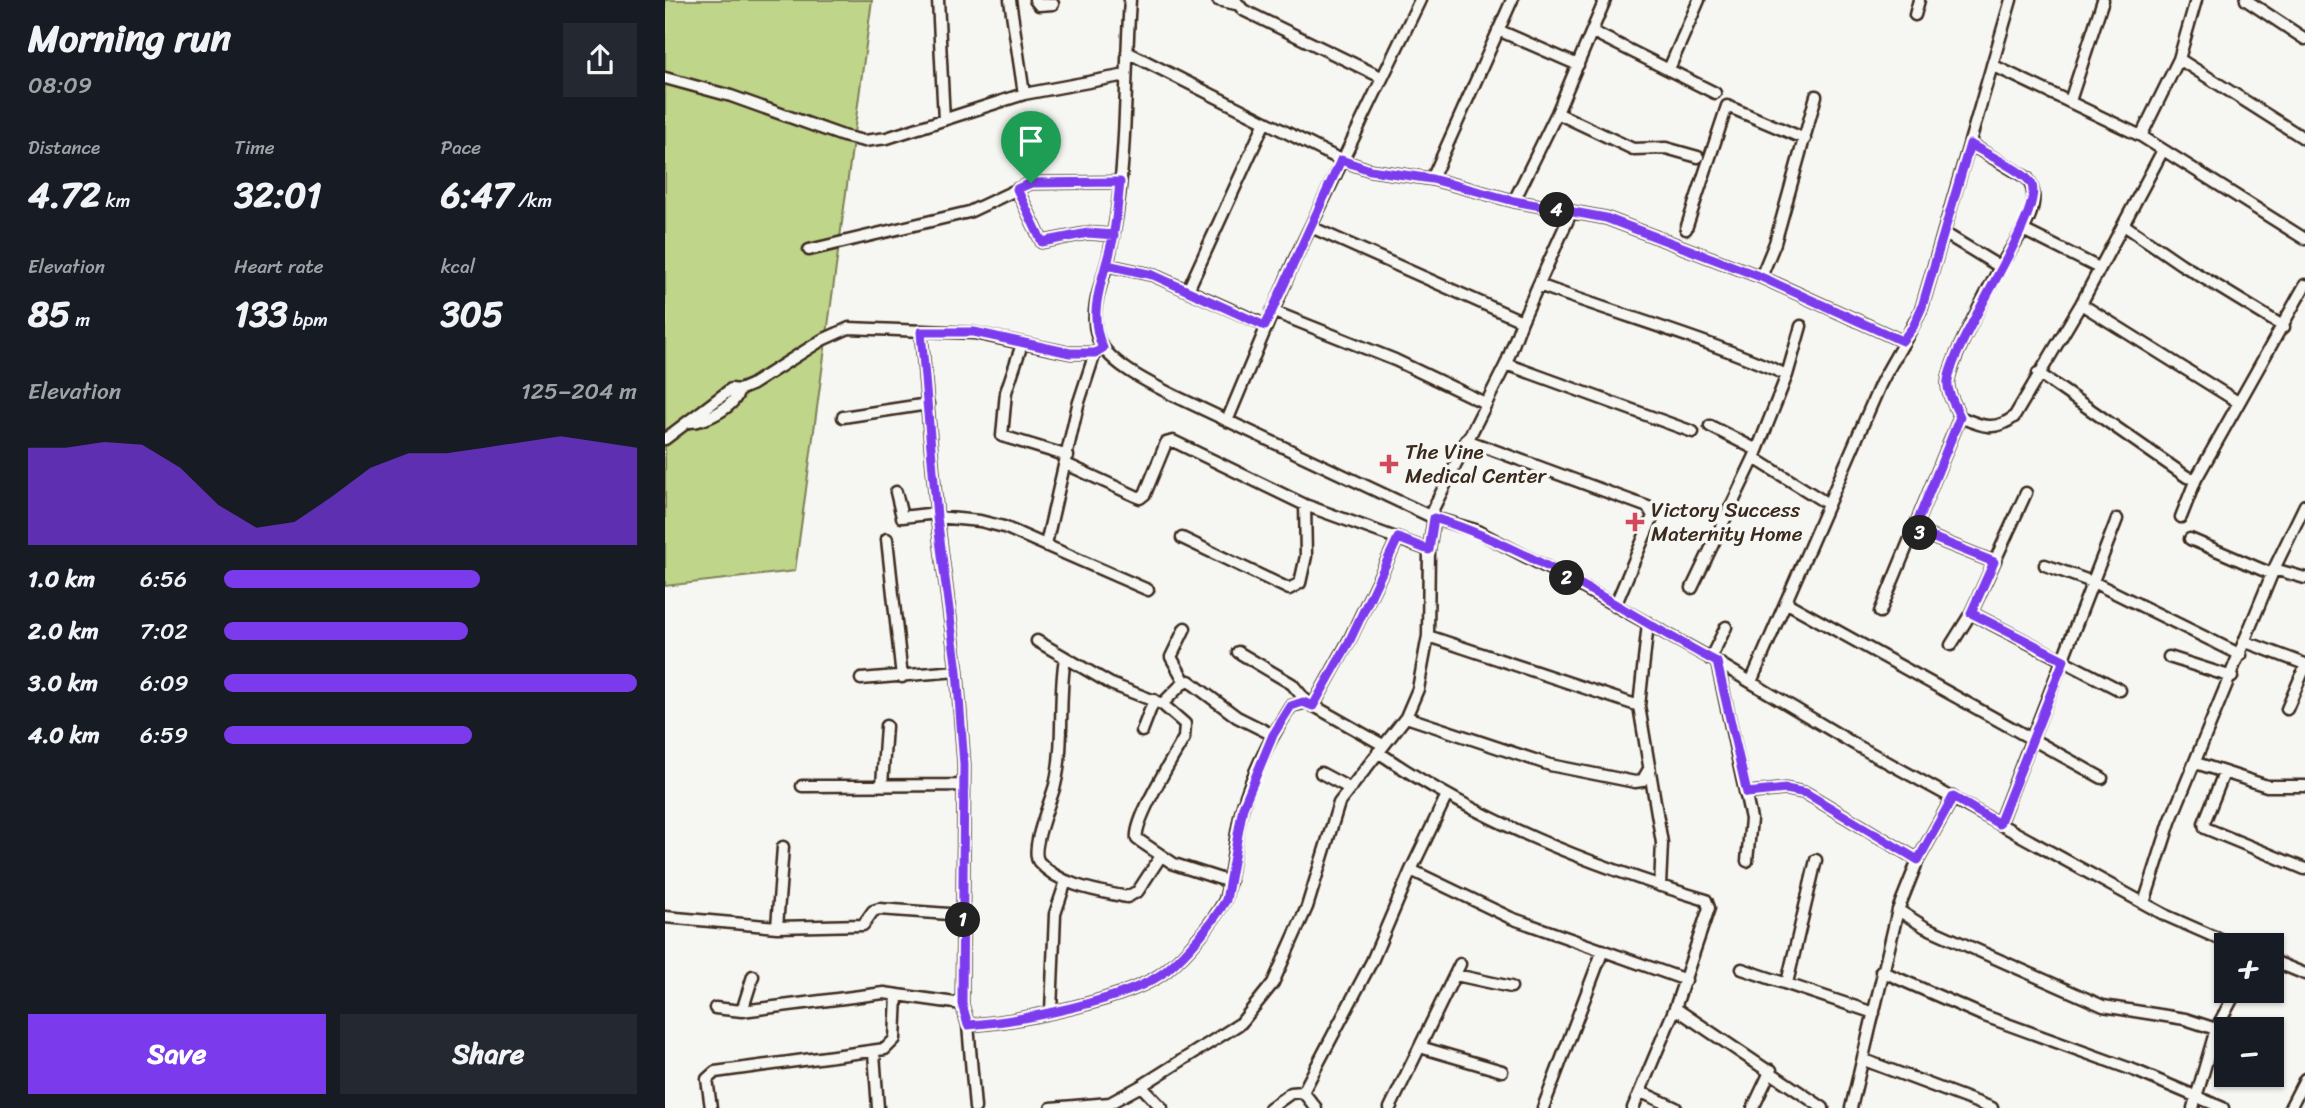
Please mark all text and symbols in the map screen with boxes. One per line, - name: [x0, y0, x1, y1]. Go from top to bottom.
- text: Morning run: [28, 5, 231, 72]
- button: share: [563, 23, 637, 97]
- text: 08:09: [28, 65, 92, 106]
- pin: [1001, 111, 1061, 183]
- icon: arrive: [1012, 122, 1050, 160]
- text: Distance: [28, 131, 100, 164]
- text: Time: [234, 131, 275, 164]
- text: Pace: [441, 131, 481, 164]
- text: 4.72: [28, 164, 101, 226]
- text: 32:01: [234, 164, 321, 226]
- text: 6:47: [441, 164, 513, 226]
- text: km: [101, 184, 130, 217]
- text: /km: [513, 184, 552, 217]
- pin: 4: [1539, 192, 1575, 228]
- text: 4: [1551, 193, 1562, 226]
- text: Elevation: [28, 250, 105, 283]
- text: Heart rate: [234, 250, 324, 283]
- text: kcal: [441, 250, 475, 283]
- text: 85: [28, 283, 71, 345]
- text: 133: [234, 283, 288, 345]
- text: 305: [441, 283, 503, 345]
- text: m: [71, 303, 90, 336]
- text: bpm: [288, 303, 328, 336]
- text: Elevation: [28, 371, 121, 412]
- text: 125–204 m: [521, 371, 637, 412]
- place label: The Vine Medical Center: [1405, 433, 1547, 495]
- marker: The Vine Medical Center: [1379, 454, 1399, 474]
- place label: Victory Success Maternity Home: [1651, 491, 1803, 553]
- marker: Victory Success Maternity Home: [1625, 512, 1645, 532]
- pin: 3: [1903, 516, 1937, 550]
- text: 3: [1914, 516, 1925, 549]
- text: 1.0 km: [28, 559, 95, 600]
- text: 6:56: [140, 559, 187, 600]
- pin: 2: [1549, 560, 1585, 596]
- text: 2: [1561, 561, 1572, 594]
- text: 2.0 km: [28, 611, 99, 652]
- text: 7:02: [140, 611, 188, 652]
- text: 3.0 km: [28, 663, 98, 704]
- text: 6:09: [140, 663, 189, 704]
- text: 4.0 km: [28, 715, 100, 756]
- text: 6:59: [140, 715, 188, 756]
- pin: 1: [945, 902, 981, 937]
- text: 1: [958, 903, 967, 936]
- map controls: [2214, 933, 2284, 1087]
- button: +: [2214, 933, 2284, 1003]
- button: Save: [28, 1014, 326, 1094]
- button: Share: [340, 1014, 637, 1094]
- button: −: [2214, 1017, 2284, 1087]

